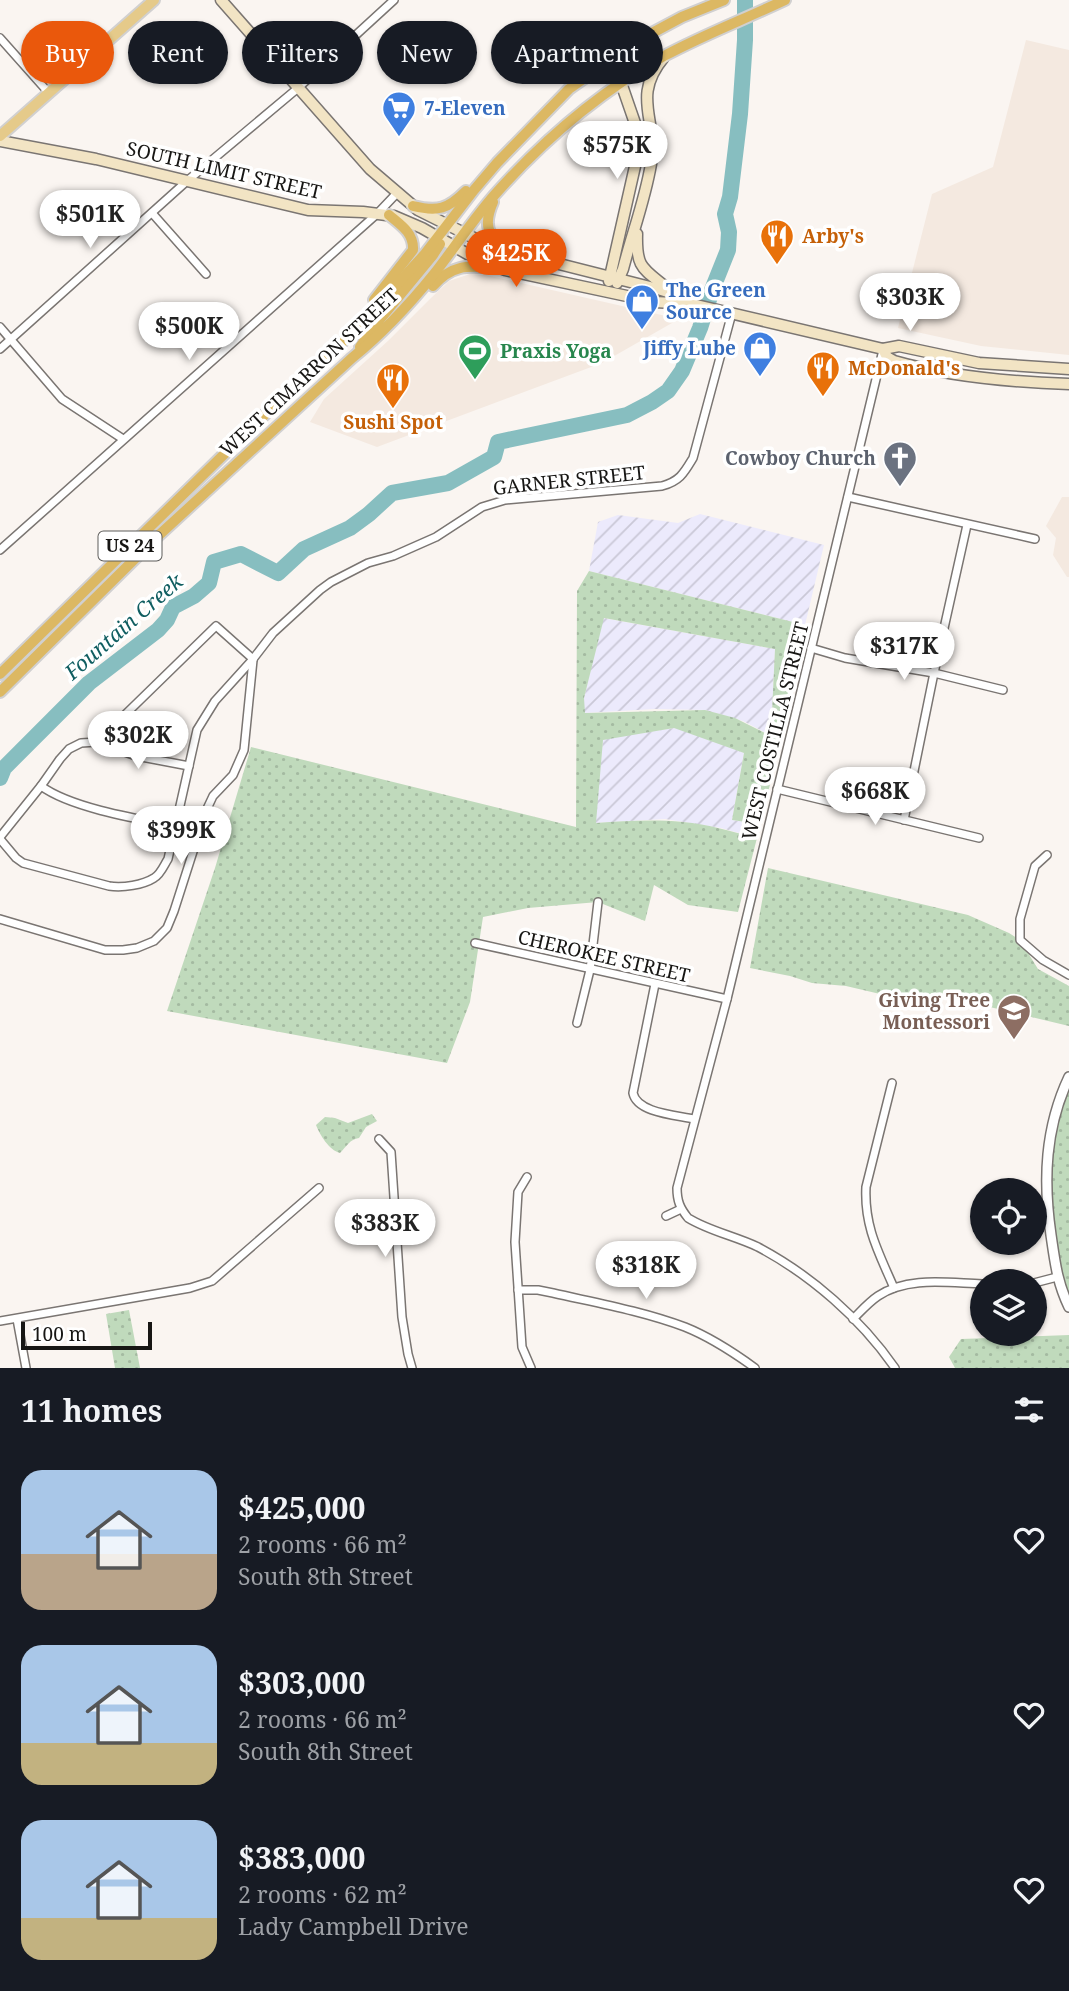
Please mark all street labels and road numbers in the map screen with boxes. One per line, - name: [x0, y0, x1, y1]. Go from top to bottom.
- street label: SOUTH LIMIT STREET: [124, 135, 324, 205]
- street label: WEST CIMARRON STREET: [214, 282, 404, 462]
- street label: GARNER STREET: [492, 459, 647, 501]
- road number: US 24: [99, 532, 162, 560]
- street label: WEST COSTILLA STREET: [735, 619, 815, 843]
- street label: CHEROKEE STREET: [515, 924, 693, 989]

